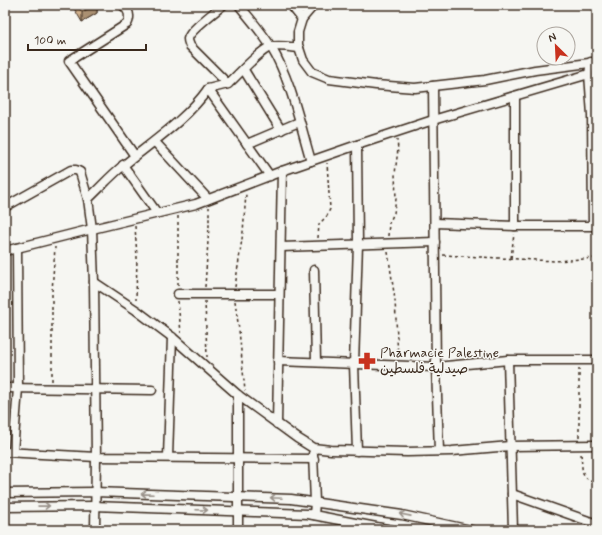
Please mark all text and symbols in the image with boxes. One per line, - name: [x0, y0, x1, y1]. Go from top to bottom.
- scale bar: [28, 26, 146, 52]
- north arrow: [536, 26, 576, 66]
- text: N: [546, 30, 559, 46]
- text: 100 m: [34, 33, 66, 49]
- place label: Pharmacie Palestine صيدلية فلسطين: [380, 344, 499, 378]
- pharmacy icon: Pharmacie Palestine صيدلية فلسطين: [357, 351, 377, 371]
- one-way arrow: [141, 490, 154, 498]
- one-way arrow: [270, 495, 283, 502]
- one-way arrow: [37, 502, 50, 510]
- one-way arrow: [195, 506, 208, 513]
- one-way arrow: [399, 511, 412, 519]

